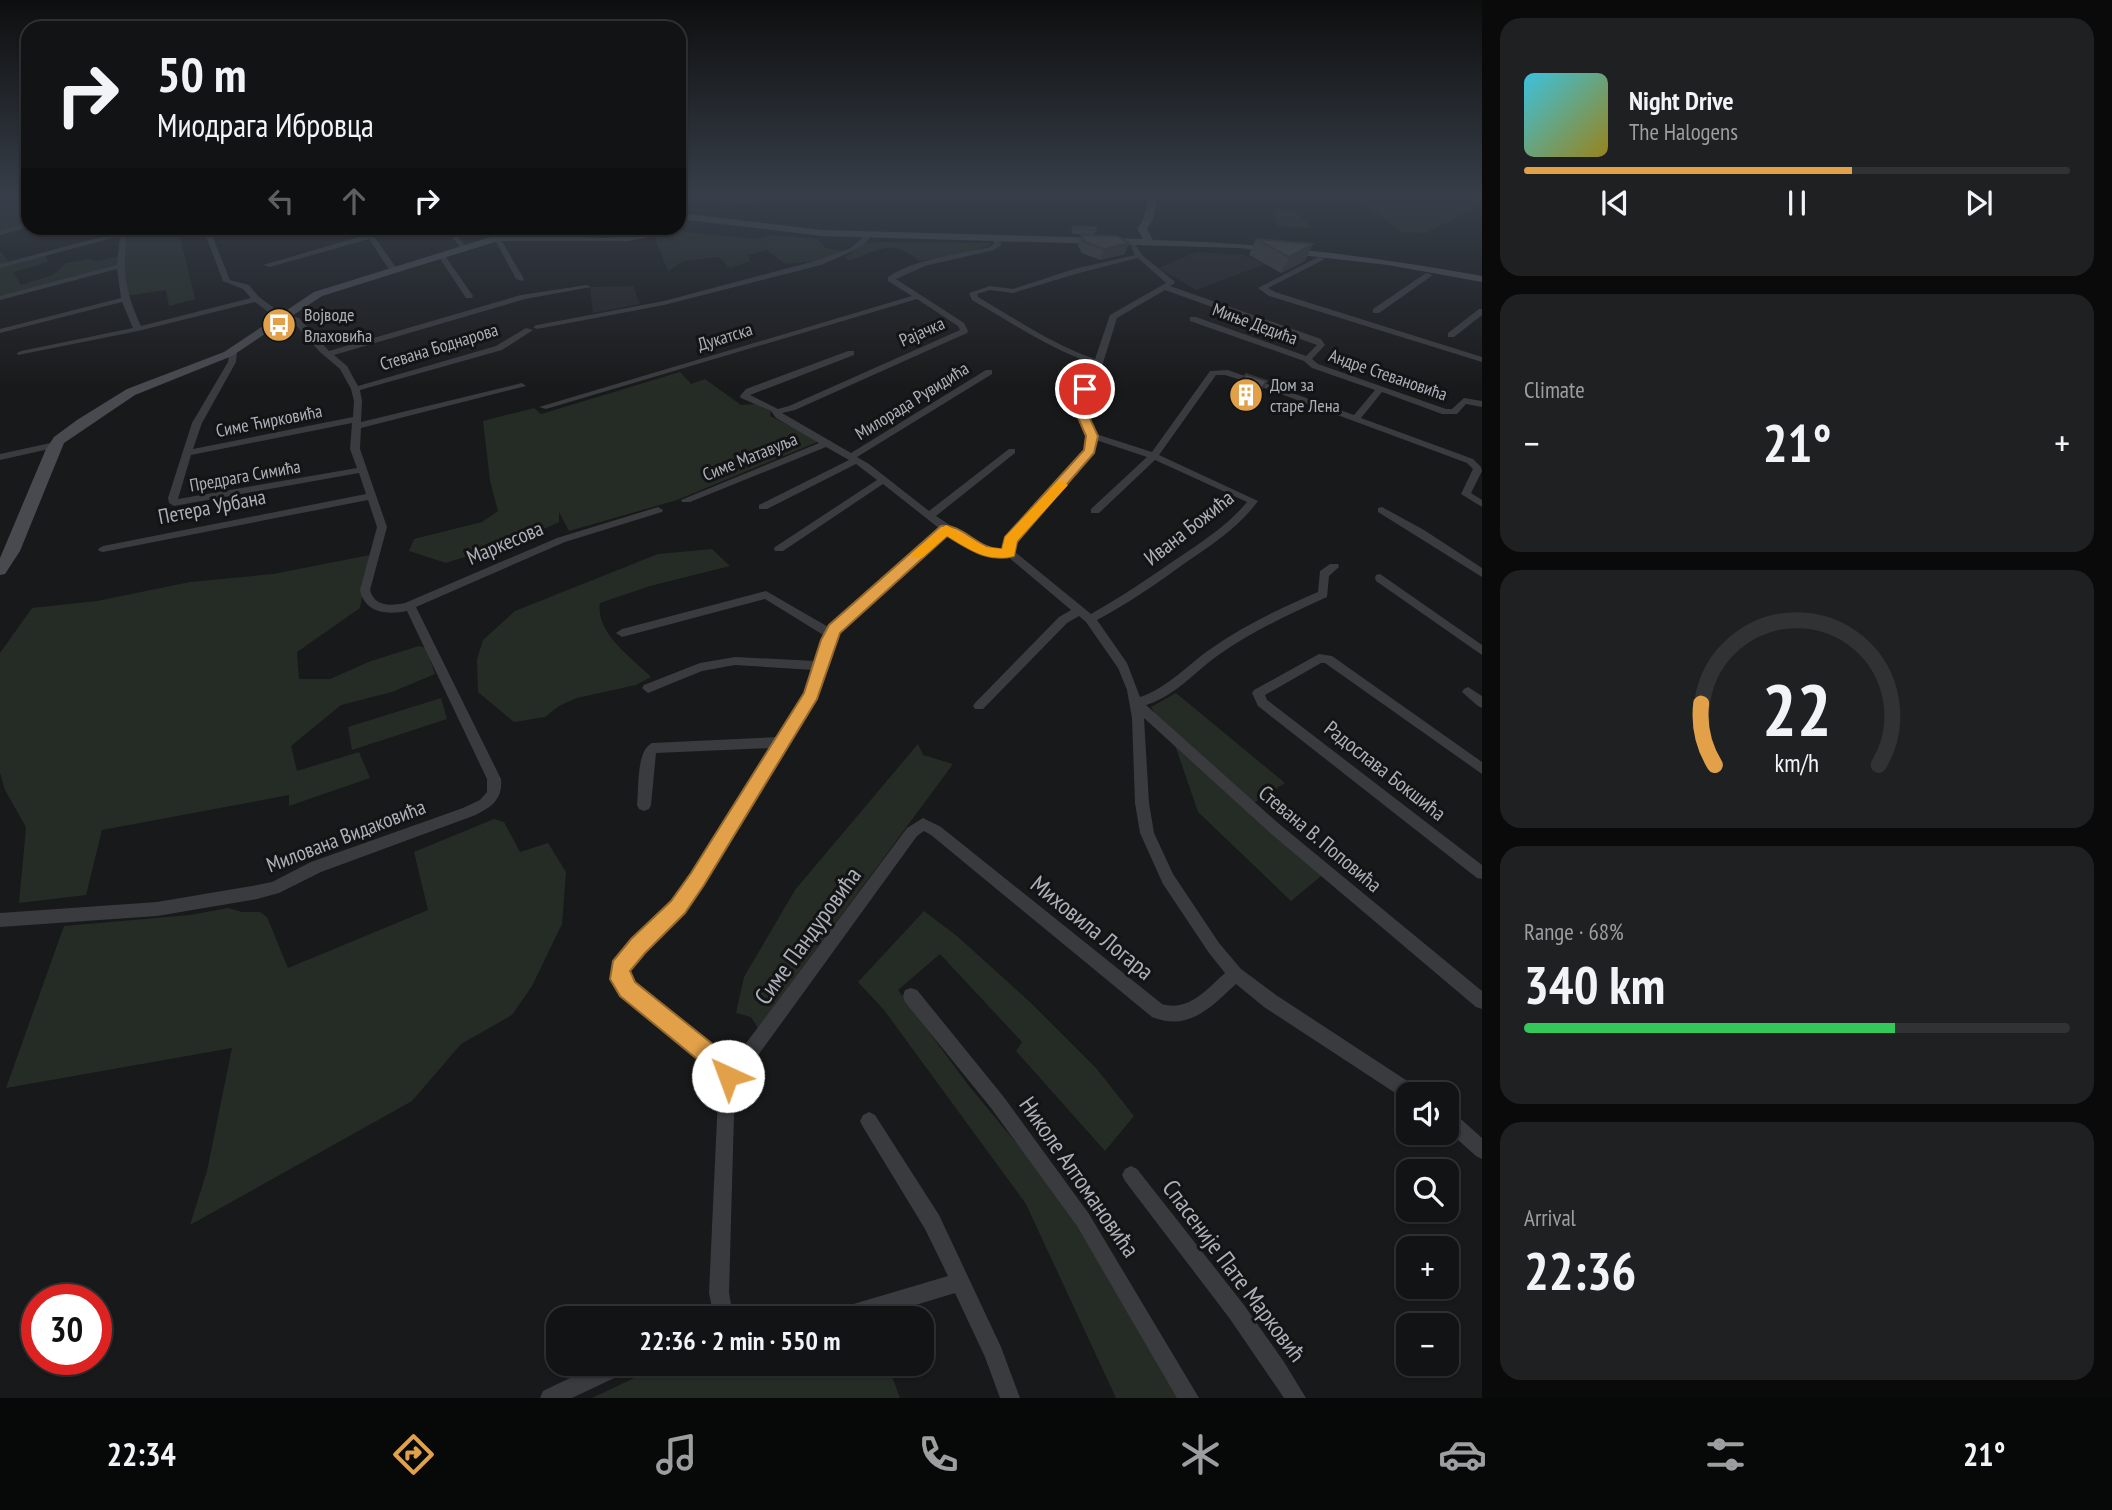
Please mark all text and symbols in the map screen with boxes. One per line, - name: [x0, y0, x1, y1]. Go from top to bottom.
- text: 50 m: [157, 42, 246, 106]
- icon: right: [42, 49, 133, 140]
- text: Night Drive: [1629, 84, 1734, 117]
- text: Миодрага Ибровца: [157, 104, 374, 146]
- text: The Halogens: [1629, 117, 1738, 146]
- icon: left: [262, 182, 300, 220]
- icon: ahead: [335, 182, 373, 220]
- icon: right: [408, 182, 446, 220]
- icon: previous: [1596, 184, 1634, 222]
- icon: pause: [1778, 184, 1816, 222]
- icon: next: [1960, 184, 1998, 222]
- street label: Миње Дедића: [1209, 298, 1301, 350]
- place label: Војводе Влаховића: [304, 303, 372, 347]
- bus stop icon: Војводе Влаховића: [260, 306, 298, 344]
- street label: Рајачка: [896, 311, 948, 352]
- street label: Дукатска: [695, 317, 755, 356]
- street label: Стевана Боднарова: [377, 318, 501, 375]
- street label: Андре Стевановића: [1326, 343, 1451, 406]
- street label: Милорада Рувидића: [851, 357, 973, 445]
- pin: [1055, 359, 1115, 419]
- icon: arrive: [1066, 370, 1104, 408]
- place label: Дом за старе Лена: [1270, 373, 1340, 417]
- text: Climate: [1524, 375, 1585, 404]
- building icon: Дом за старе Лена: [1227, 376, 1265, 414]
- street label: Симе Ћирковића: [214, 399, 324, 442]
- text: 21°: [1763, 409, 1831, 476]
- text: −: [1524, 418, 1540, 467]
- text: +: [2054, 418, 2070, 467]
- street label: Симе Матавуља: [699, 427, 801, 486]
- street label: Предрага Симића: [188, 454, 302, 497]
- street label: Петера Урбана: [156, 483, 268, 530]
- street label: Ивана Божића: [1138, 484, 1239, 571]
- street label: Маркесова: [463, 514, 547, 571]
- text: 22: [1762, 661, 1832, 755]
- street label: Радослава Бокшића: [1319, 715, 1452, 827]
- text: km/h: [1775, 747, 1819, 779]
- street label: Стевана В. Поповића: [1253, 779, 1388, 898]
- street label: Милована Видаковића: [262, 793, 429, 878]
- street label: Симе Пандуровића: [747, 861, 868, 1011]
- street label: Миховила Логара: [1024, 869, 1160, 987]
- text: Range · 68%: [1524, 917, 1624, 946]
- text: 340 km: [1524, 951, 1665, 1018]
- position arrow: [691, 1039, 765, 1113]
- map controls: [1396, 1082, 1459, 1376]
- button: sound: [1396, 1082, 1459, 1145]
- street label: Николе Алтомановића: [1013, 1090, 1146, 1263]
- button: search: [1396, 1159, 1459, 1222]
- street label: Спасеније Пате Марковић: [1156, 1173, 1313, 1368]
- text: Arrival: [1524, 1203, 1576, 1232]
- button: +: [1396, 1236, 1459, 1299]
- text: 22:36: [1524, 1237, 1636, 1304]
- speed limit sign: 30: [21, 1284, 112, 1375]
- button: −: [1396, 1313, 1459, 1376]
- text: 22:36 · 2 min · 550 m: [640, 1324, 840, 1357]
- icon: directions: [389, 1430, 438, 1479]
- icon: music: [652, 1430, 701, 1479]
- icon: phone: [914, 1430, 963, 1479]
- icon: climate: [1176, 1430, 1225, 1479]
- icon: car: [1438, 1430, 1487, 1479]
- icon: filters: [1701, 1430, 1750, 1479]
- text: 22:34: [107, 1433, 176, 1475]
- text: 21°: [1963, 1433, 2005, 1475]

